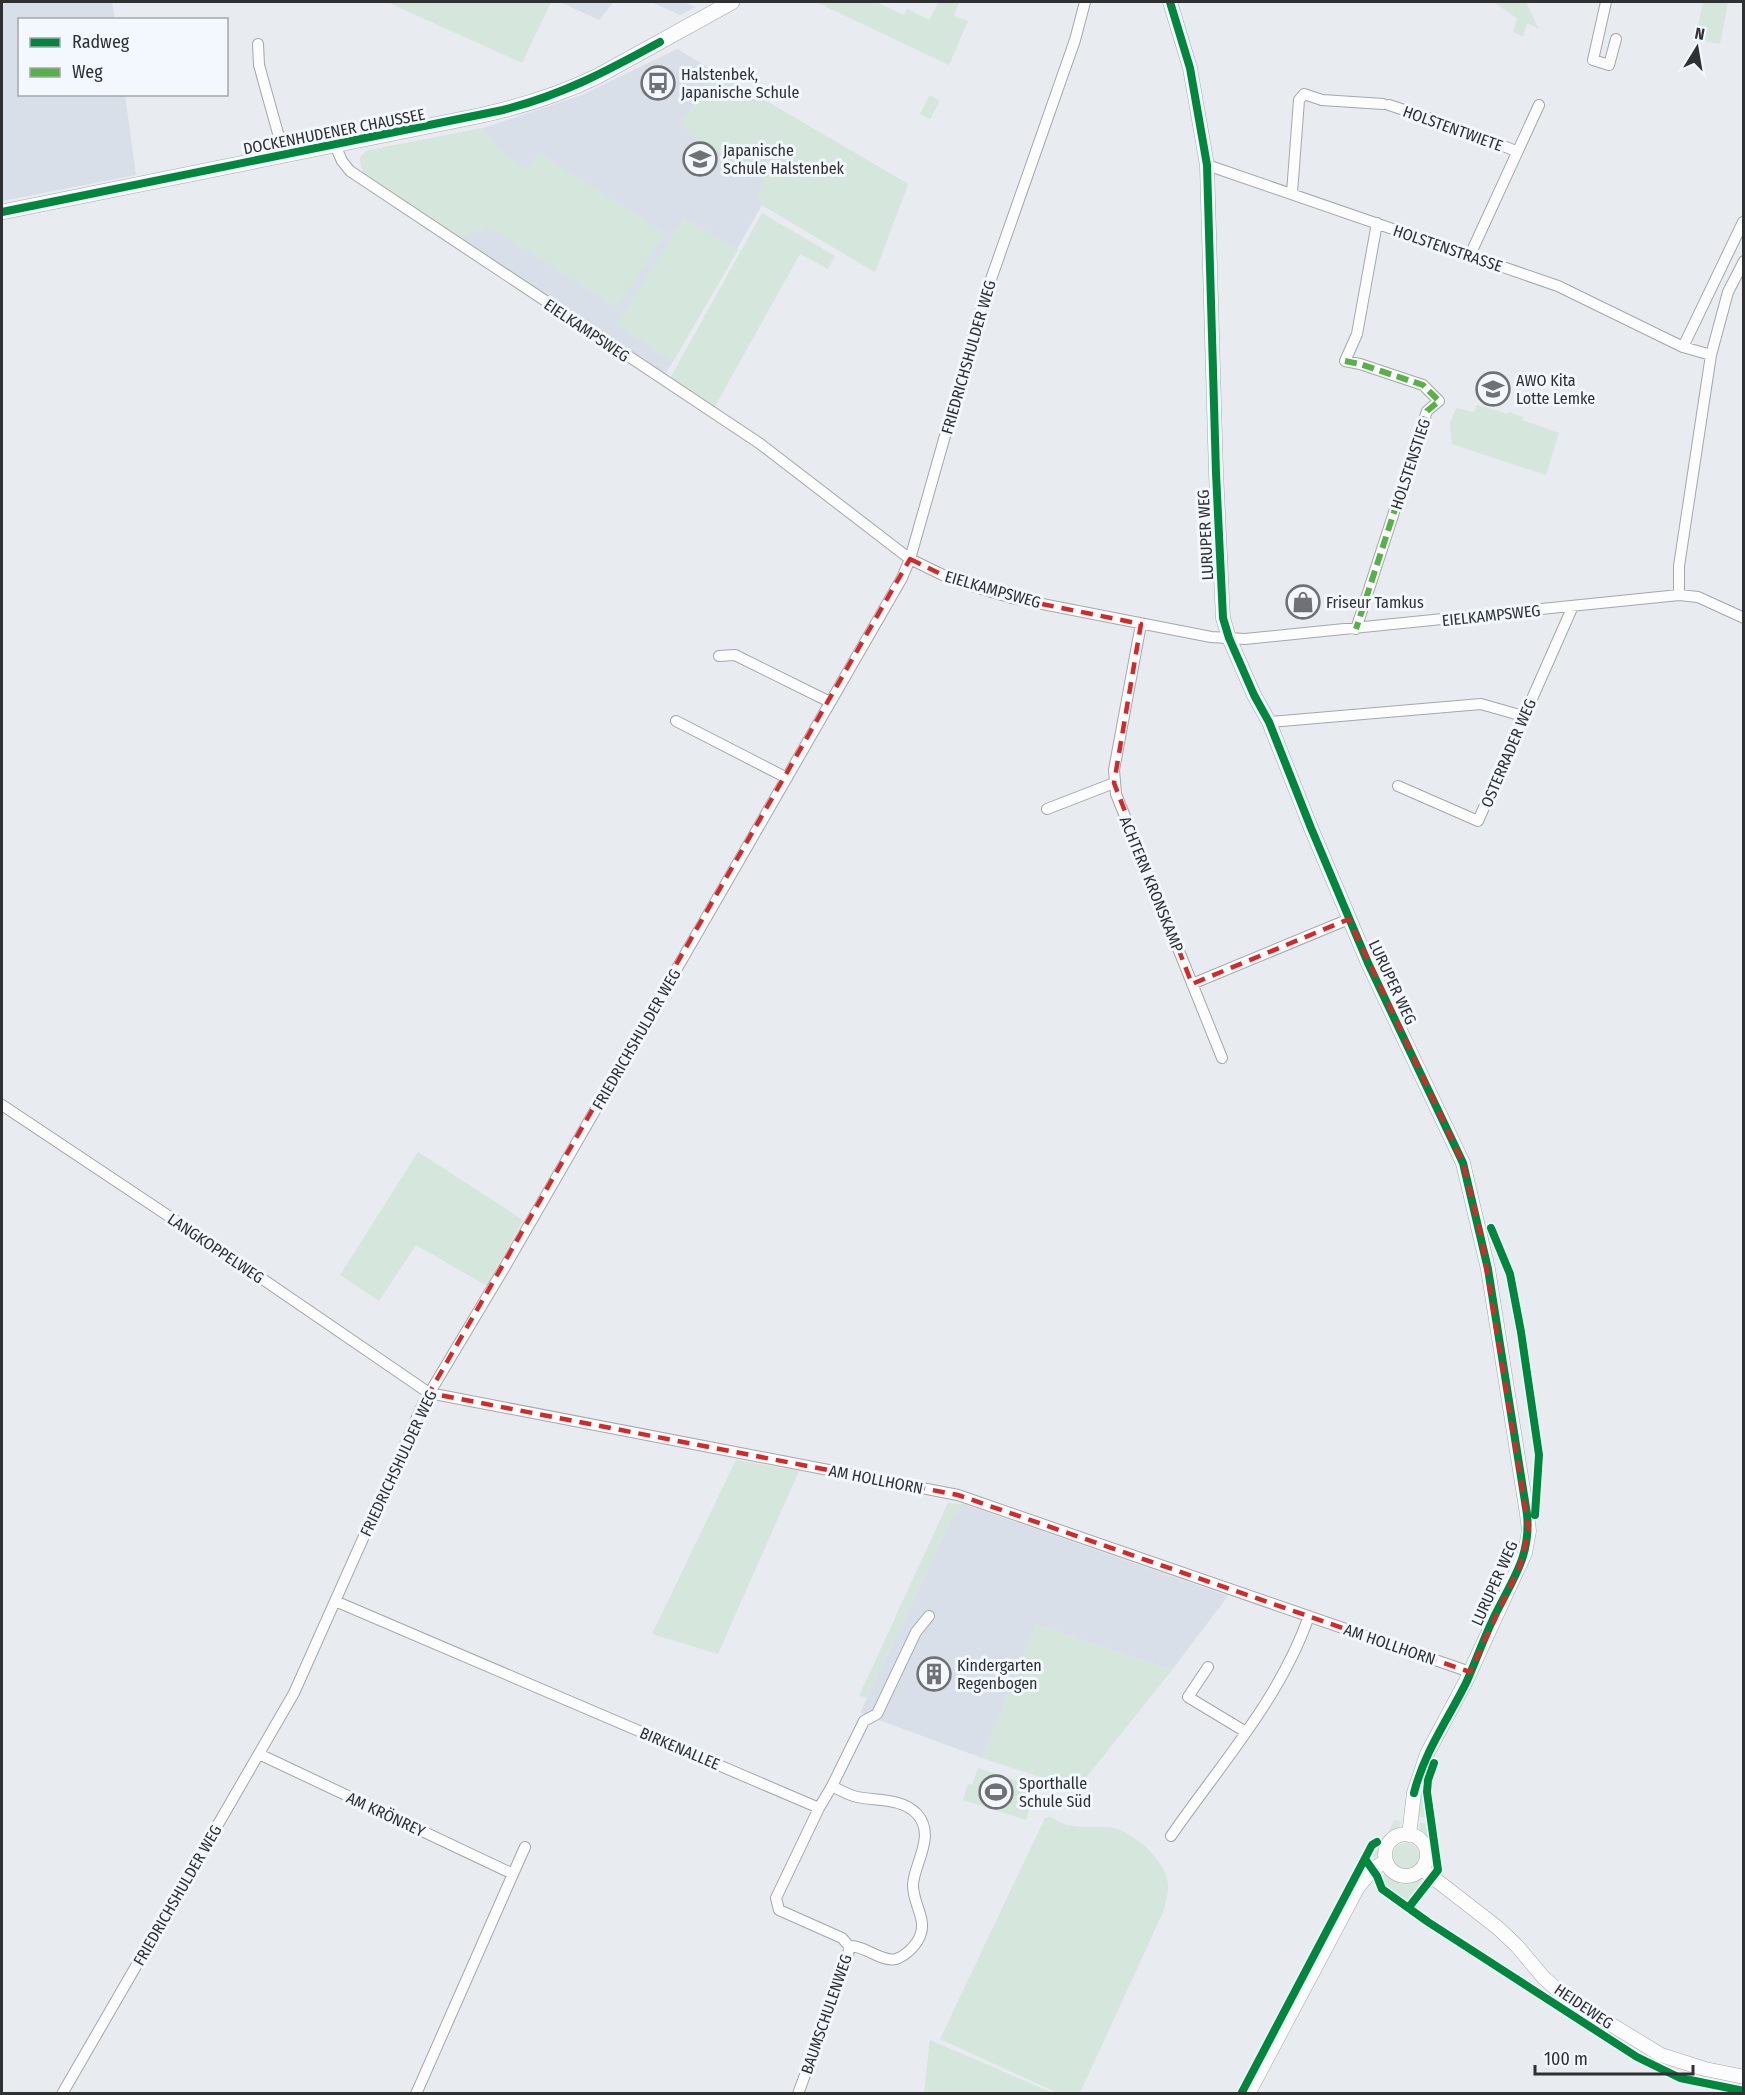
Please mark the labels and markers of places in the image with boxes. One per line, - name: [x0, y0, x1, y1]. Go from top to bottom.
- bus stop icon: Halstenbek, Japanische Schule: [640, 65, 676, 101]
- place label: Halstenbek, Japanische Schule: [681, 65, 799, 102]
- school or university icon: Japanische Schule Halstenbek: [682, 141, 718, 177]
- place label: Japanische Schule Halstenbek: [723, 141, 845, 178]
- school or university icon: AWO Kita Lotte Lemke: [1475, 371, 1511, 407]
- place label: AWO Kita Lotte Lemke: [1516, 371, 1595, 408]
- shop icon: Friseur Tamkus: [1285, 584, 1321, 620]
- place label: Friseur Tamkus: [1326, 593, 1424, 612]
- building icon: Kindergarten Regenbogen: [916, 1656, 952, 1692]
- place label: Kindergarten Regenbogen: [957, 1656, 1042, 1693]
- sports icon: Sporthalle Schule Süd: [978, 1774, 1014, 1810]
- place label: Sporthalle Schule Süd: [1019, 1774, 1091, 1811]

